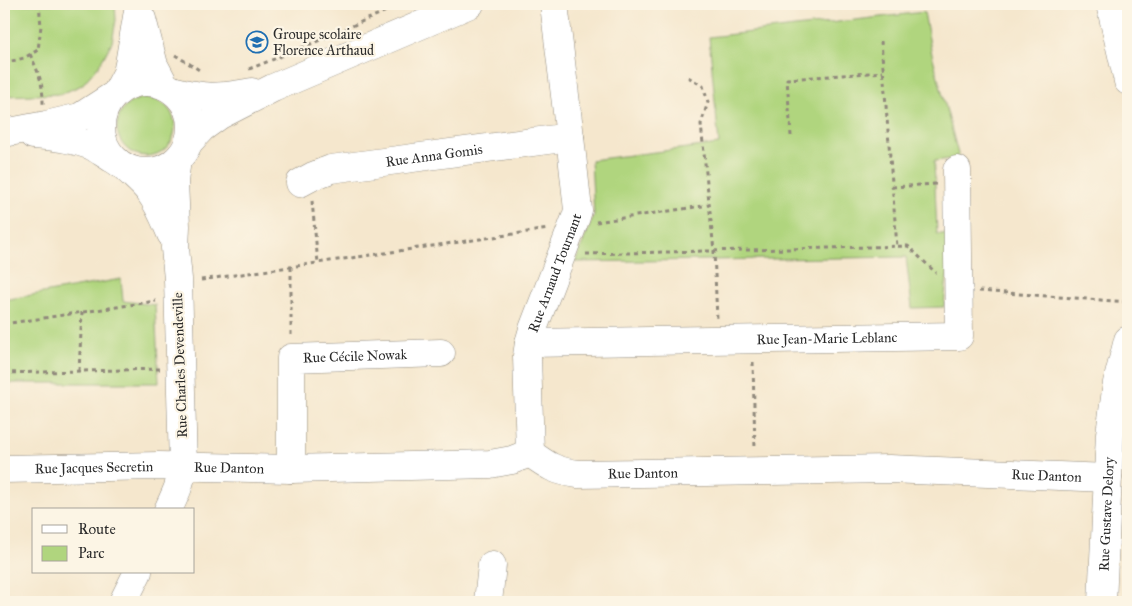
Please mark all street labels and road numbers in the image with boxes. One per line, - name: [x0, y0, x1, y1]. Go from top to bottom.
- street label: Rue Anna Gomis: [384, 140, 484, 170]
- street label: Rue Arnaud Tournant: [524, 211, 585, 335]
- street label: Rue Charles Devendeville: [169, 292, 191, 438]
- street label: Rue Jean-Marie Leblanc: [756, 329, 898, 348]
- street label: Rue Cécile Nowak: [303, 346, 408, 366]
- street label: Rue Gustave Delory: [1095, 456, 1117, 572]
- street label: Rue Jacques Secretin: [35, 458, 154, 477]
- street label: Rue Danton: [194, 458, 265, 477]
- street label: Rue Danton: [608, 464, 678, 482]
- street label: Rue Danton: [1011, 466, 1083, 485]

